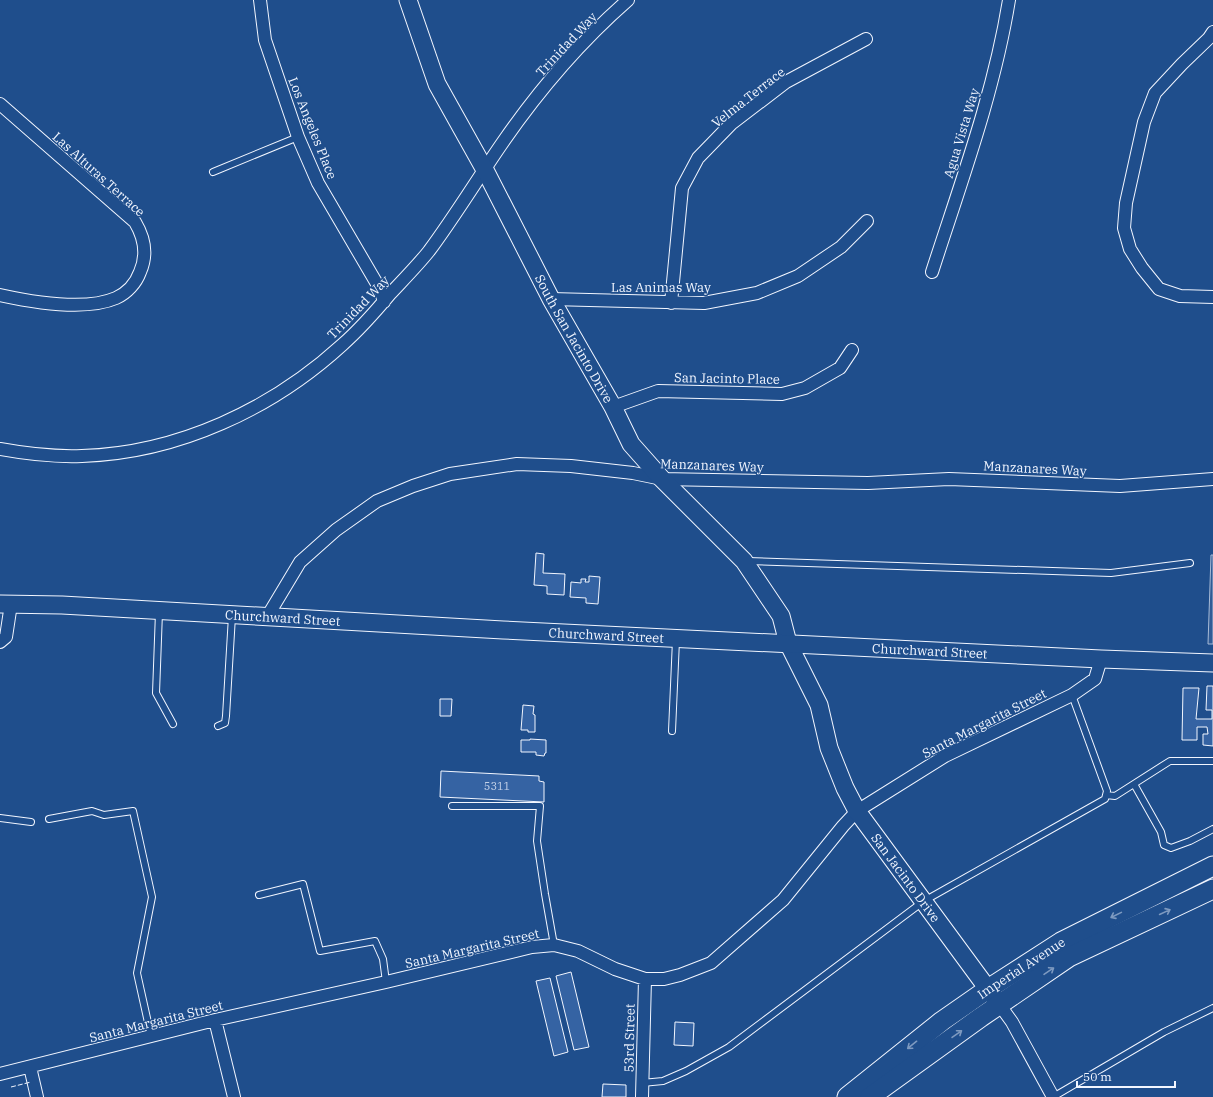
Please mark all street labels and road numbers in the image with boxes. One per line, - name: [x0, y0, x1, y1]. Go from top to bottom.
- street label: Trinidad Way: [532, 8, 601, 80]
- street label: Velma Terrace: [708, 63, 788, 131]
- street label: Los Angeles Place: [284, 75, 341, 182]
- street label: Agua Vista Way: [940, 86, 983, 180]
- street label: Las Alturas Terrace: [49, 128, 148, 220]
- street label: Trinidad Way: [324, 272, 393, 343]
- street label: South San Jacinto Drive: [531, 272, 617, 406]
- street label: Las Animas Way: [611, 279, 711, 296]
- street label: San Jacinto Place: [674, 369, 780, 388]
- street label: Manzanares Way: [660, 455, 764, 476]
- street label: Manzanares Way: [983, 457, 1087, 480]
- street label: Churchward Street: [224, 606, 341, 630]
- street label: Churchward Street: [548, 624, 665, 647]
- street label: Churchward Street: [872, 640, 988, 663]
- street label: Santa Margarita Street: [919, 685, 1050, 762]
- street label: San Jacinto Drive: [867, 830, 944, 926]
- street label: Santa Margarita Street: [403, 925, 541, 972]
- street label: Imperial Avenue: [974, 933, 1069, 1003]
- street label: Santa Margarita Street: [88, 997, 225, 1046]
- street label: 53rd Street: [620, 1003, 639, 1073]

